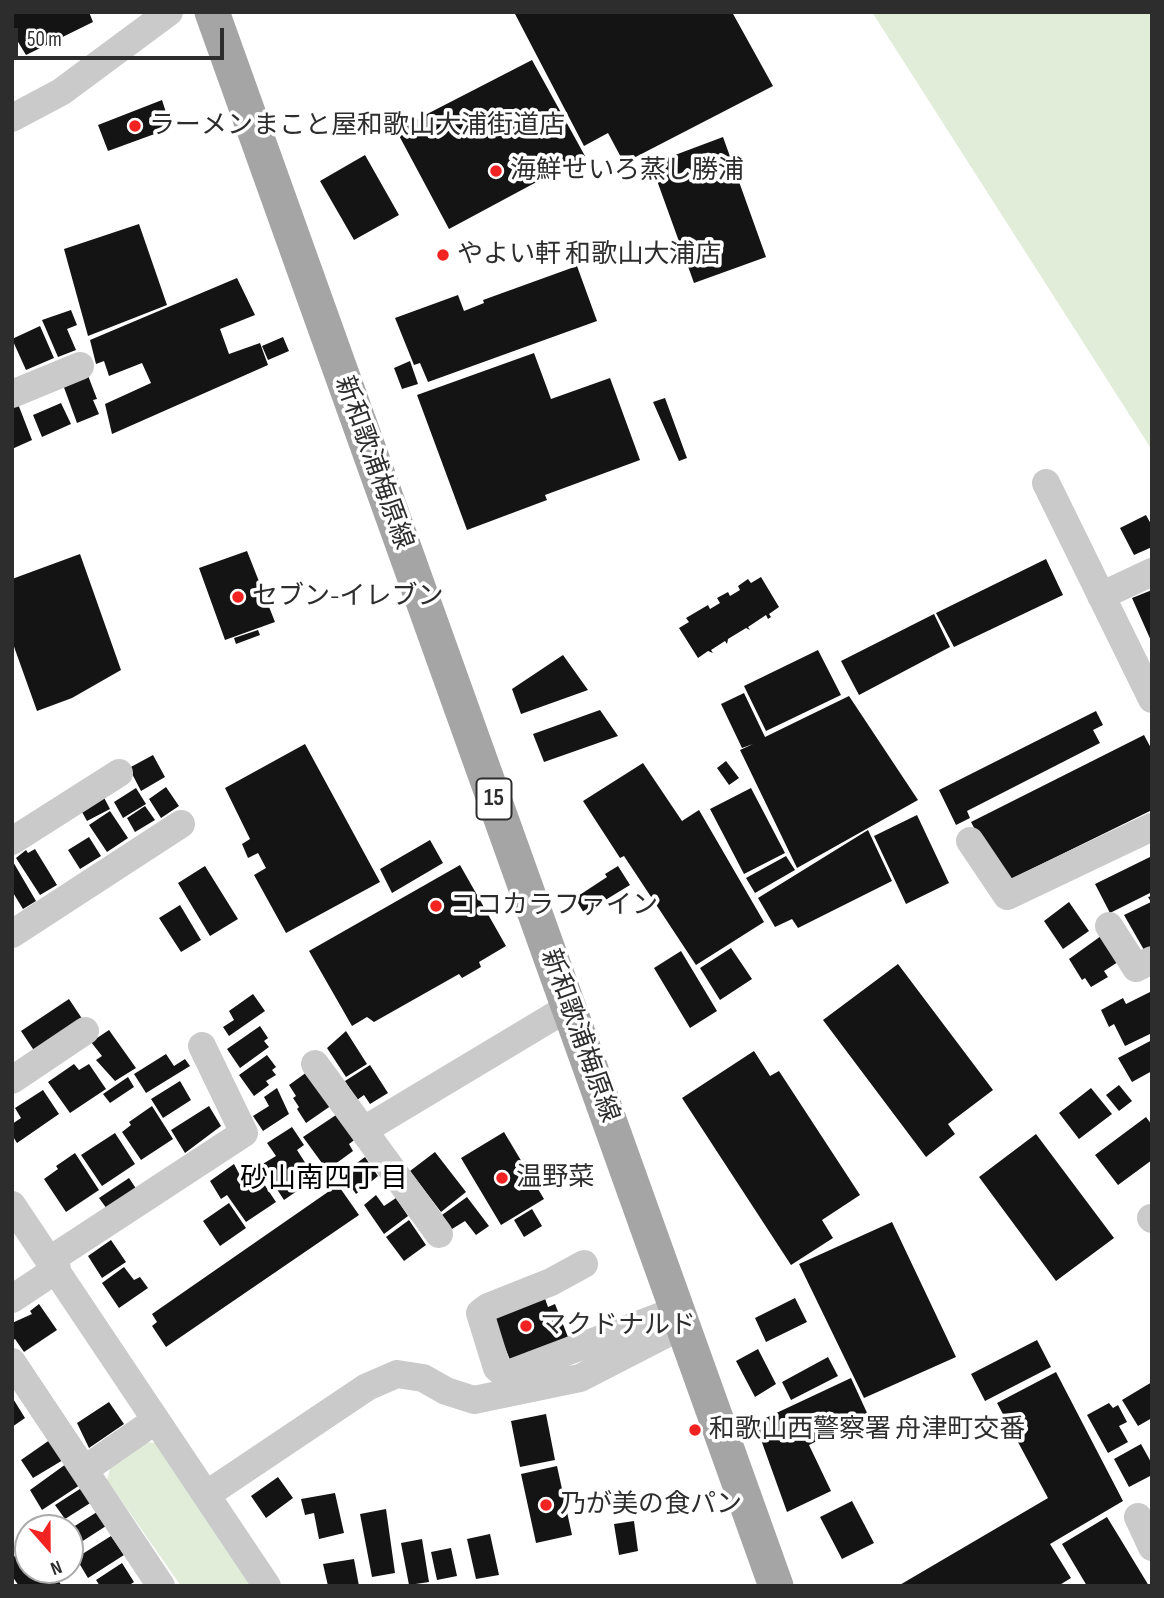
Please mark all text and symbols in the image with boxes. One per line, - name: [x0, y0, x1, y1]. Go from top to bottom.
- scale bar: [18, 14, 228, 58]
- text: 50 m: [27, 27, 62, 52]
- place label: ラーメンまこと屋和歌山大浦街道店: [149, 110, 565, 142]
- marker: ラーメンまこと屋和歌山大浦街道店: [127, 118, 143, 134]
- place label: 海鮮せいろ蒸し勝浦: [510, 155, 744, 187]
- marker: 海鮮せいろ蒸し勝浦: [488, 163, 504, 179]
- place label: やよい軒 和歌山大浦店: [457, 239, 721, 271]
- marker: やよい軒 和歌山大浦店: [435, 247, 451, 263]
- street label: 新和歌浦梅原線: [327, 372, 419, 554]
- place label: セブン-イレブン: [252, 581, 444, 613]
- marker: セブン-イレブン: [230, 589, 246, 605]
- road number: 15: [476, 778, 512, 820]
- place label: ココカラファイン: [450, 890, 658, 922]
- marker: ココカラファイン: [428, 898, 444, 914]
- street label: 新和歌浦梅原線: [533, 945, 625, 1127]
- place label: 温野菜: [516, 1162, 594, 1194]
- district label: 砂山南四丁目: [240, 1163, 408, 1197]
- marker: 温野菜: [494, 1170, 510, 1186]
- place label: マクドナルド: [540, 1310, 696, 1342]
- marker: マクドナルド: [518, 1318, 534, 1334]
- place label: 和歌山西警察署 舟津町交番: [709, 1414, 1025, 1446]
- marker: 和歌山西警察署 舟津町交番: [687, 1422, 703, 1438]
- place label: 乃が美の食パン: [560, 1489, 742, 1521]
- marker: 乃が美の食パン: [538, 1497, 554, 1513]
- north arrow: [14, 1514, 84, 1584]
- text: N: [47, 1555, 65, 1580]

